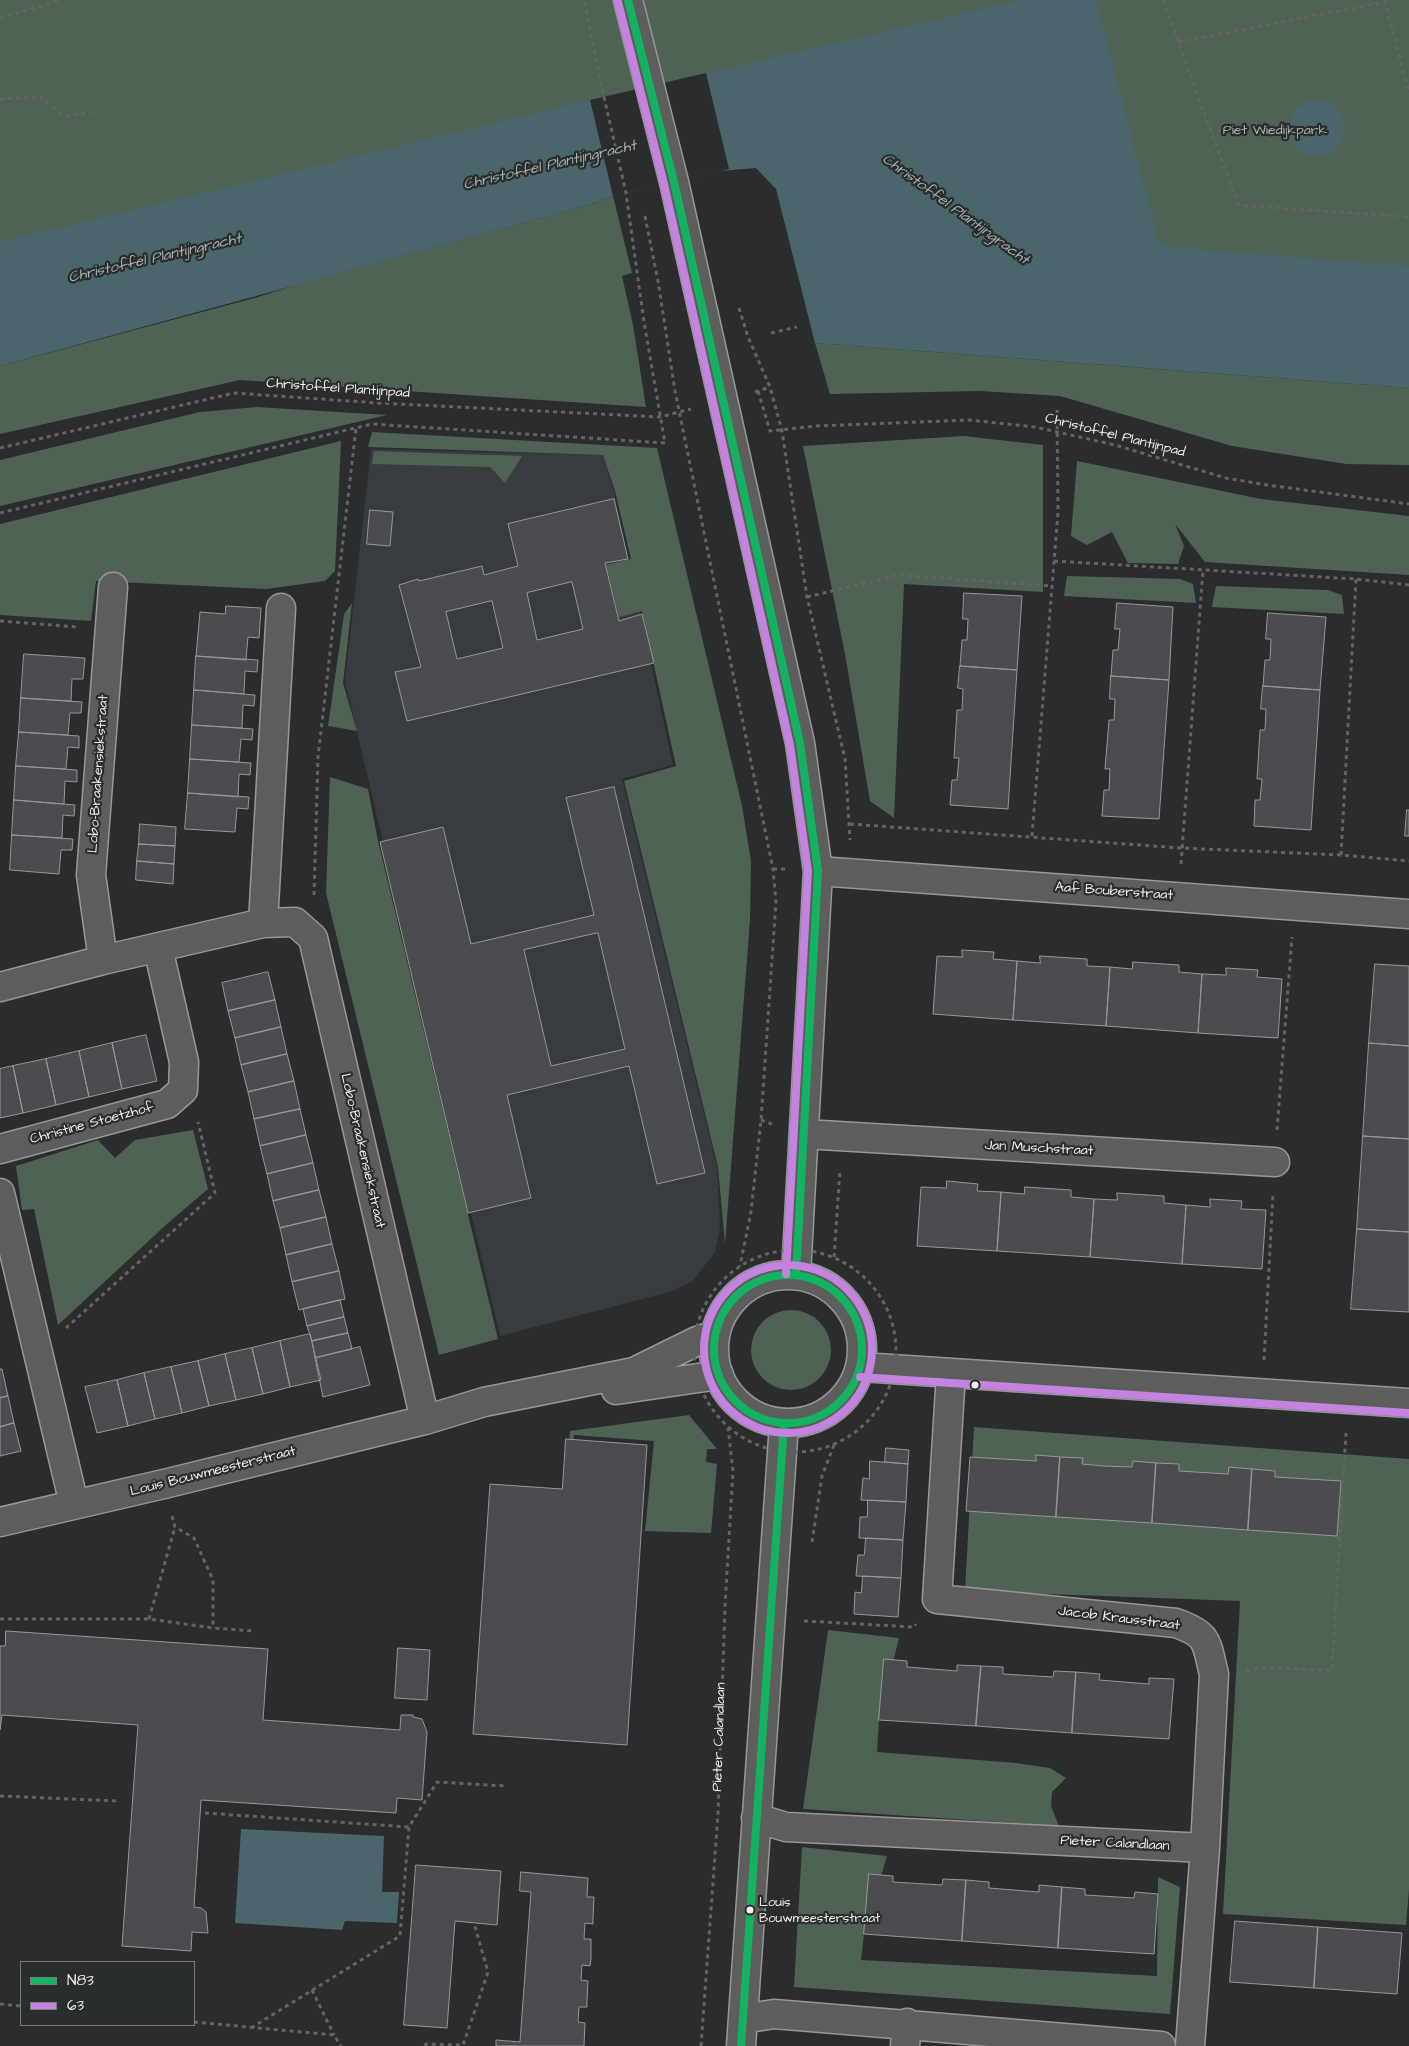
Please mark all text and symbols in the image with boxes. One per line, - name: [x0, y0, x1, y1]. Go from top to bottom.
- park label: Piet Wiedijkpark: [1223, 123, 1327, 139]
- water label: Christoffel Plantijngracht: [462, 137, 638, 195]
- water label: Christoffel Plantijngracht: [878, 151, 1032, 269]
- water label: Christoffel Plantijngracht: [67, 230, 243, 288]
- street label: Christoffel Plantijnpad: [266, 376, 410, 402]
- street label: Christoffel Plantijnpad: [1043, 410, 1187, 462]
- street label: Lobo-Braakensiekstraat: [85, 694, 113, 854]
- street label: Aaf Bouberstraat: [1054, 879, 1174, 905]
- street label: Lobo-Braakensiekstraat: [336, 1072, 388, 1230]
- street label: Christine Stoetzhof: [28, 1099, 156, 1149]
- street label: Jan Muschstraat: [984, 1138, 1094, 1160]
- unlabelled marker: [970, 1380, 980, 1390]
- street label: Louis Bouwmeesterstraat: [128, 1443, 298, 1501]
- street label: Jacob Krausstraat: [1057, 1603, 1181, 1635]
- street label: Pieter Calandlaan: [710, 1682, 730, 1792]
- street label: Pieter Calandlaan: [1060, 1833, 1170, 1855]
- place label: Louis Bouwmeesterstraat: [759, 1895, 880, 1926]
- marker: Louis Bouwmeesterstraat: [745, 1905, 755, 1915]
- legend: [20, 1961, 195, 2026]
- text: N83: [67, 1970, 94, 1991]
- text: 63: [67, 1995, 84, 2016]

